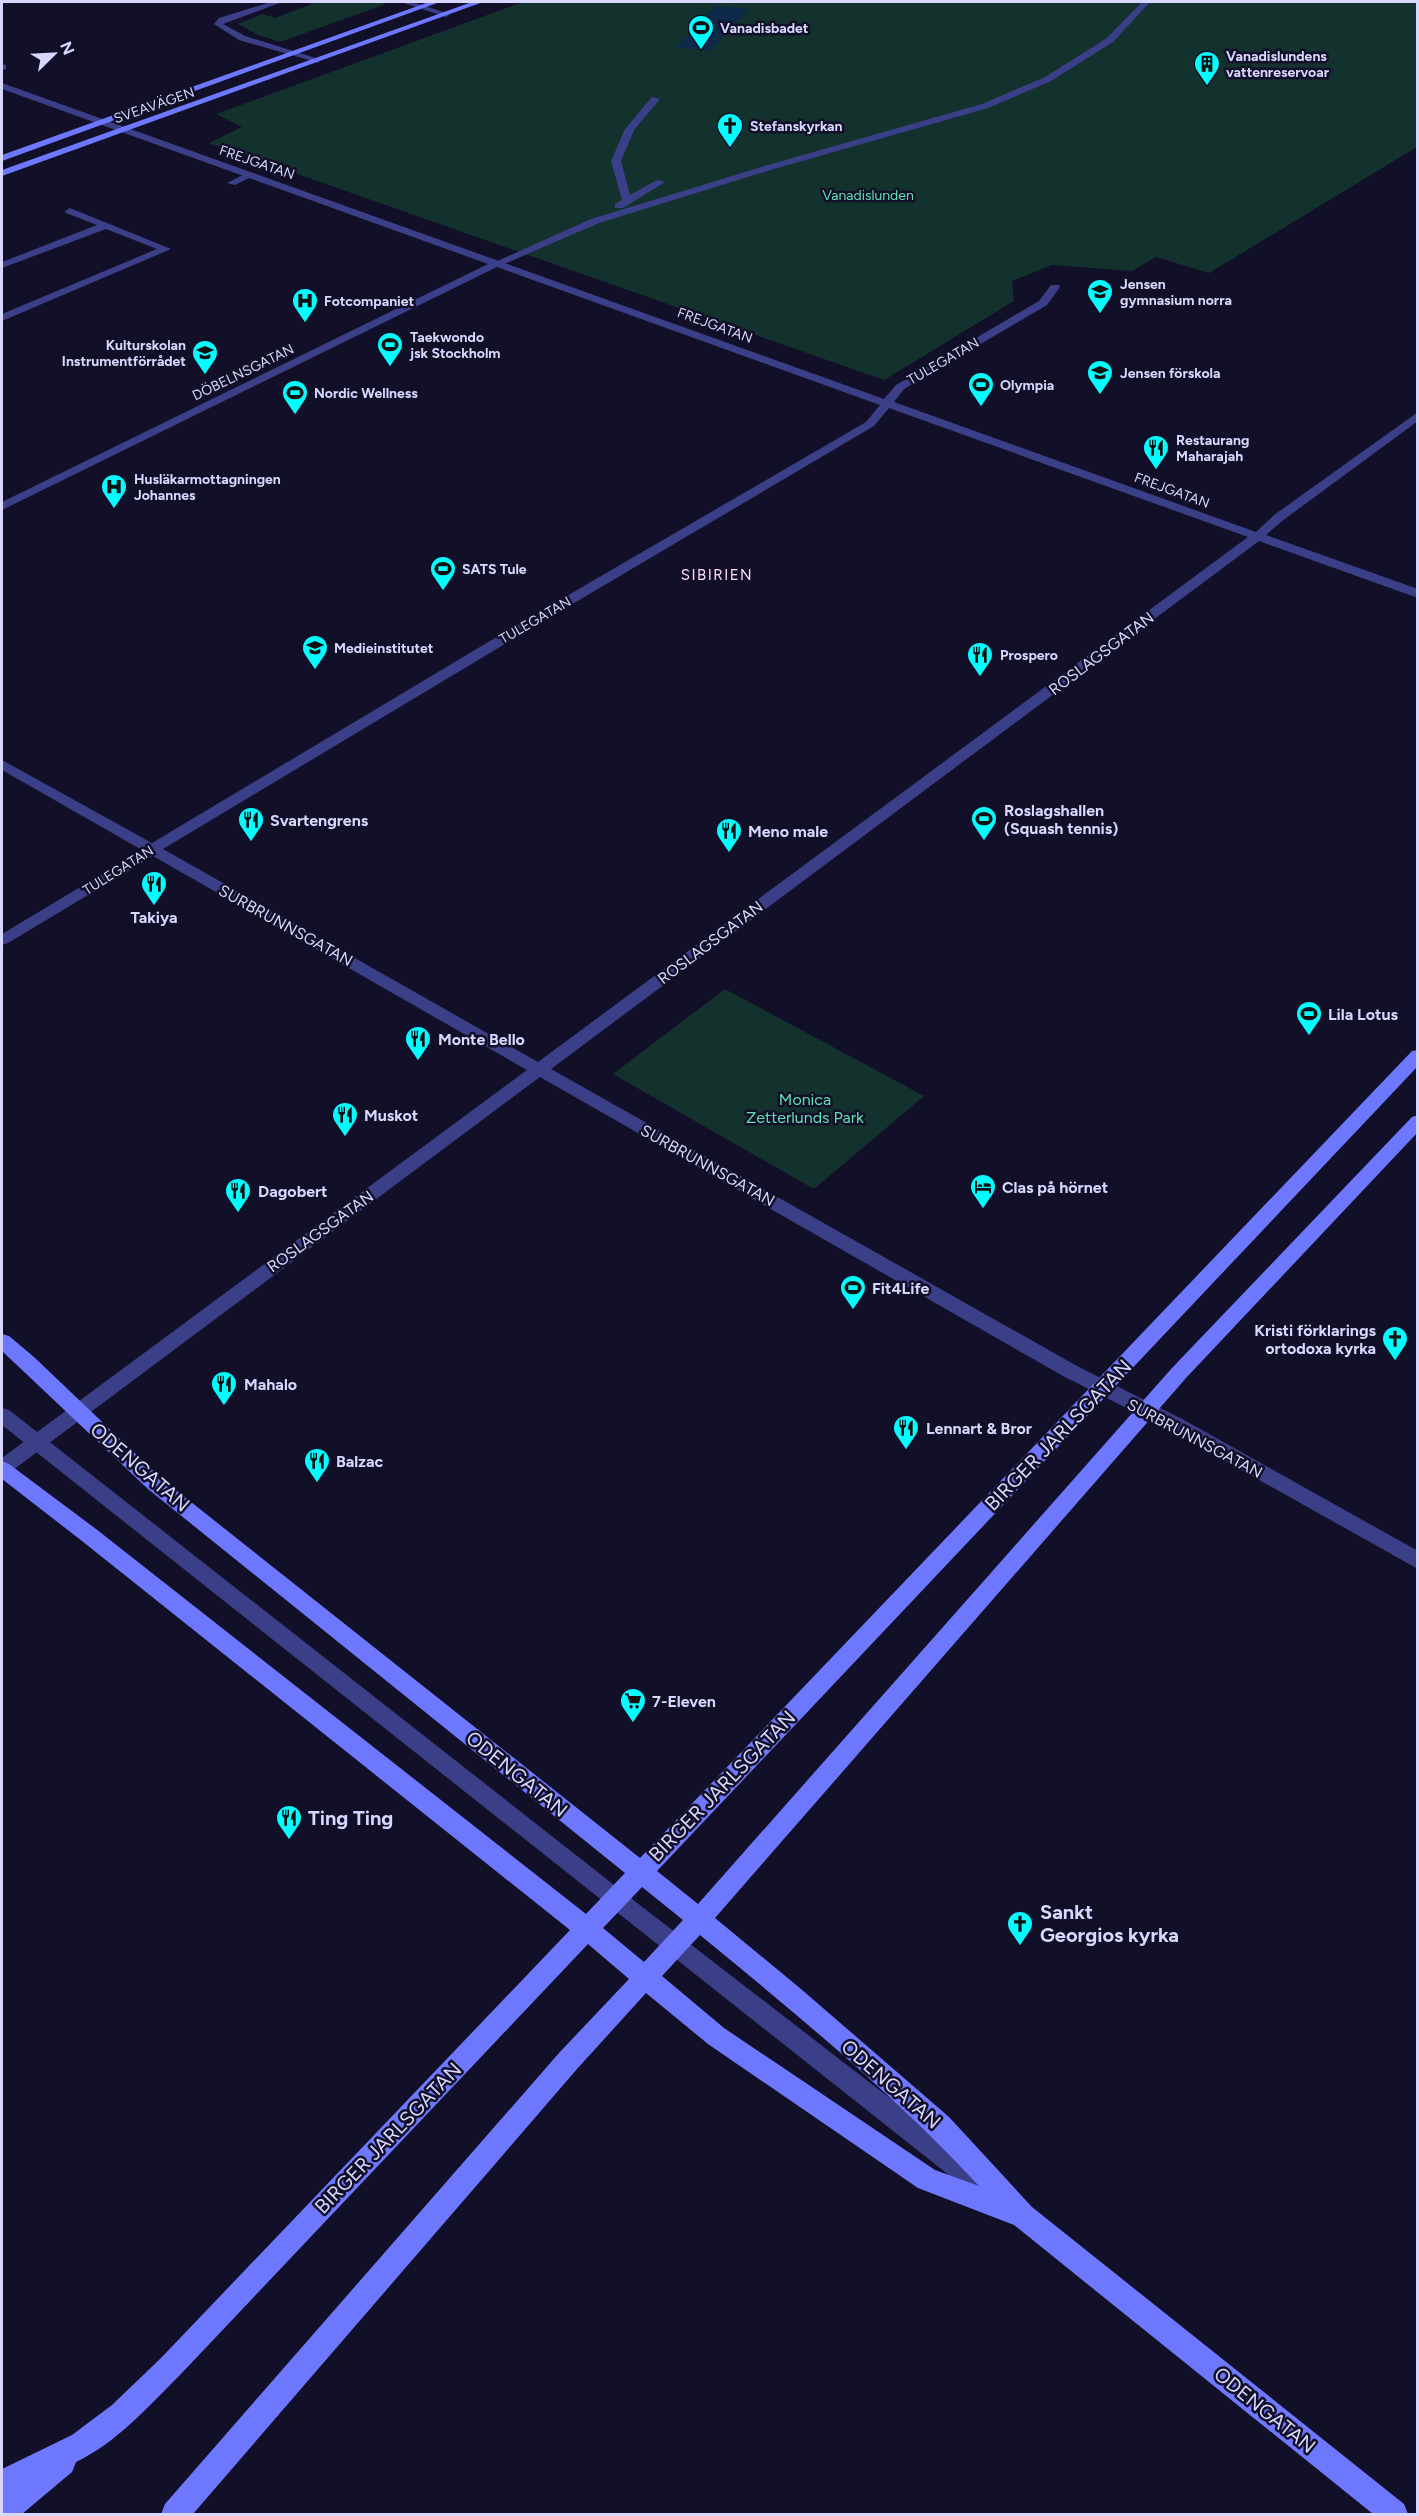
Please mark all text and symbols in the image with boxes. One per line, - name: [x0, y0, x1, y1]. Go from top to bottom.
- sports icon: Vanadisbadet: [686, 13, 716, 51]
- place label: Vanadisbadet: [720, 20, 809, 37]
- north arrow: [24, 24, 84, 84]
- text: N: [56, 39, 78, 58]
- place label: Vanadislundens vattenreservoar: [1226, 48, 1330, 81]
- building icon: Vanadislundens vattenreservoar: [1192, 49, 1222, 87]
- street label: SVEAVÄGEN: [111, 84, 197, 127]
- church icon: Stefanskyrkan: [715, 111, 745, 149]
- place label: Stefanskyrkan: [750, 118, 843, 135]
- street label: FREJGATAN: [217, 142, 297, 183]
- park label: Vanadislunden: [822, 187, 914, 204]
- place label: Jensen gymnasium norra: [1120, 276, 1232, 309]
- school or university icon: Jensen gymnasium norra: [1085, 277, 1115, 315]
- hospital icon: Fotcompaniet: [290, 286, 320, 324]
- place label: Fotcompaniet: [324, 293, 415, 310]
- street label: FREJGATAN: [675, 304, 755, 347]
- place label: Taekwondo jsk Stockholm: [409, 329, 501, 362]
- sports icon: Taekwondo jsk Stockholm: [375, 330, 405, 368]
- street label: TULEGATAN: [904, 334, 982, 389]
- place label: Kulturskolan Instrumentförrådet: [62, 337, 186, 370]
- school or university icon: Kulturskolan Instrumentförrådet: [190, 338, 220, 376]
- street label: DÖBELNSGATAN: [190, 340, 297, 404]
- school or university icon: Jensen förskola: [1085, 358, 1115, 396]
- place label: Jensen förskola: [1120, 365, 1221, 382]
- sports icon: Olympia: [966, 370, 996, 408]
- place label: Olympia: [1000, 377, 1054, 394]
- sports icon: Nordic Wellness: [280, 378, 310, 416]
- place label: Nordic Wellness: [314, 385, 418, 402]
- place label: Restaurang Maharajah: [1176, 432, 1249, 465]
- restaurant icon: Restaurang Maharajah: [1141, 433, 1171, 471]
- street label: FREJGATAN: [1132, 469, 1212, 512]
- place label: Husläkarmottagningen Johannes: [134, 471, 281, 504]
- hospital icon: Husläkarmottagningen Johannes: [99, 472, 129, 510]
- sports icon: SATS Tule: [428, 554, 458, 592]
- place label: SATS Tule: [462, 561, 527, 578]
- district label: SIBIRIEN: [681, 566, 753, 584]
- street label: TULEGATAN: [496, 593, 574, 648]
- street label: ROSLAGSGATAN: [1045, 608, 1158, 699]
- school or university icon: Medieinstitutet: [300, 633, 330, 671]
- place label: Medieinstitutet: [334, 640, 434, 657]
- restaurant icon: Prospero: [965, 640, 995, 678]
- place label: Prospero: [1000, 647, 1058, 664]
- place label: Roslagshallen (Squash tennis): [1004, 801, 1118, 838]
- sports icon: Roslagshallen (Squash tennis): [969, 804, 999, 842]
- restaurant icon: Svartengrens: [236, 805, 266, 843]
- place label: Svartengrens: [270, 811, 369, 830]
- restaurant icon: Meno male: [714, 816, 744, 854]
- place label: Meno male: [748, 822, 828, 841]
- street label: TULEGATAN: [80, 842, 157, 899]
- restaurant icon: Takiya: [139, 869, 169, 907]
- street label: SURBRUNNSGATAN: [215, 881, 356, 970]
- street label: ROSLAGSGATAN: [654, 897, 767, 988]
- place label: Takiya: [130, 908, 178, 927]
- sports icon: Lila Lotus: [1294, 999, 1324, 1037]
- place label: Lila Lotus: [1328, 1005, 1398, 1024]
- restaurant icon: Monte Bello: [403, 1024, 433, 1062]
- place label: Monte Bello: [438, 1030, 525, 1049]
- park label: Monica Zetterlunds Park: [746, 1090, 864, 1127]
- restaurant icon: Muskot: [330, 1100, 360, 1138]
- place label: Muskot: [364, 1106, 418, 1125]
- street label: SURBRUNNSGATAN: [637, 1121, 778, 1210]
- hotel icon: Clas på hörnet: [968, 1172, 998, 1210]
- restaurant icon: Dagobert: [223, 1176, 253, 1214]
- place label: Clas på hörnet: [1002, 1178, 1108, 1197]
- place label: Dagobert: [258, 1182, 328, 1201]
- street label: ROSLAGSGATAN: [263, 1187, 377, 1276]
- sports icon: Fit4Life: [838, 1273, 868, 1311]
- place label: Fit4Life: [872, 1279, 929, 1298]
- place label: Kristi förklarings ortodoxa kyrka: [1254, 1321, 1377, 1358]
- church icon: Kristi förklarings ortodoxa kyrka: [1380, 1324, 1410, 1362]
- street label: BIRGER JARLSGATAN: [980, 1354, 1136, 1516]
- restaurant icon: Mahalo: [209, 1369, 239, 1407]
- place label: Mahalo: [244, 1375, 297, 1394]
- street label: SURBRUNNSGATAN: [1124, 1395, 1266, 1482]
- restaurant icon: Lennart & Bror: [891, 1413, 921, 1451]
- street label: ODENGATAN: [85, 1417, 195, 1517]
- place label: Lennart & Bror: [926, 1419, 1032, 1438]
- restaurant icon: Balzac: [302, 1446, 332, 1484]
- place label: Balzac: [336, 1452, 383, 1471]
- supermarket icon: 7-Eleven: [618, 1686, 648, 1724]
- place label: 7-Eleven: [652, 1692, 716, 1711]
- street label: BIRGER JARLSGATAN: [644, 1705, 800, 1867]
- street label: ODENGATAN: [461, 1726, 573, 1822]
- restaurant icon: Ting Ting: [274, 1803, 304, 1841]
- place label: Ting Ting: [308, 1806, 393, 1830]
- place label: Sankt Georgios kyrka: [1040, 1900, 1179, 1947]
- church icon: Sankt Georgios kyrka: [1005, 1909, 1035, 1947]
- street label: ODENGATAN: [836, 2034, 946, 2134]
- street label: BIRGER JARLSGATAN: [310, 2057, 466, 2219]
- street label: ODENGATAN: [1209, 2362, 1321, 2458]

